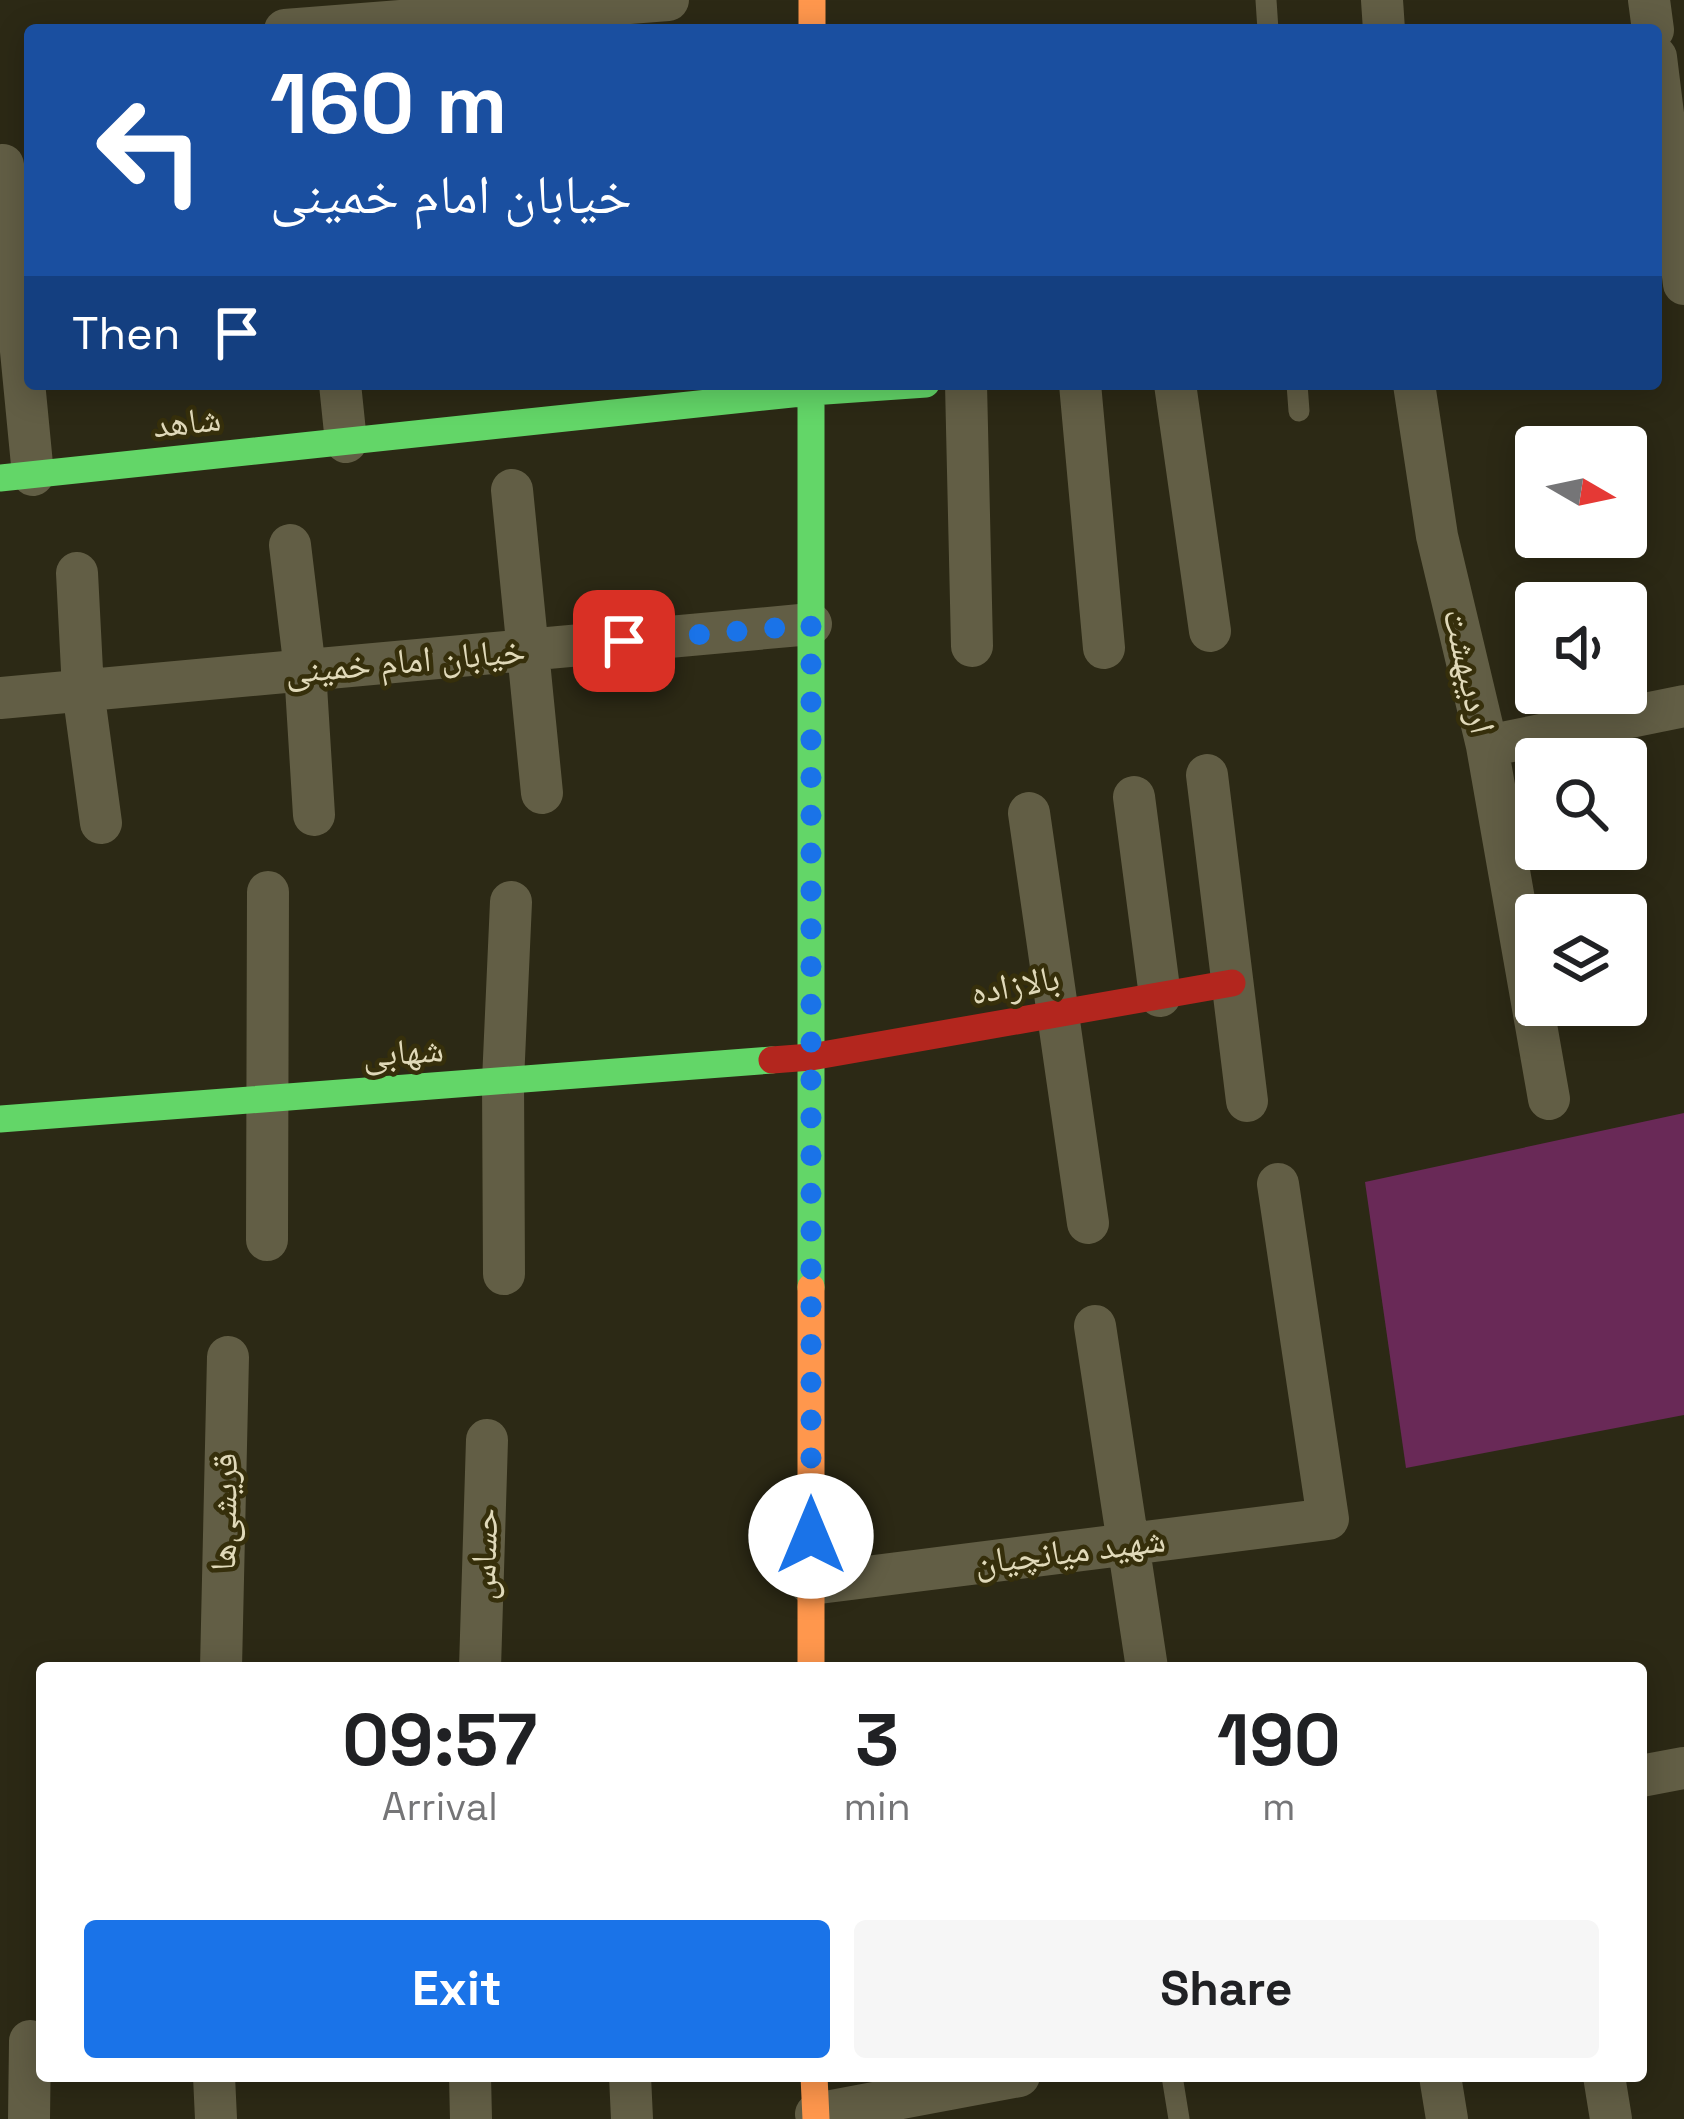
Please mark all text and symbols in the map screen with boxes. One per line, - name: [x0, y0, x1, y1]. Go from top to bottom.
- text: 160 m: [270, 50, 507, 158]
- icon: left: [72, 72, 228, 228]
- text: خیابان امام خمینی: [270, 160, 632, 229]
- icon: arrive: [204, 300, 270, 366]
- text: Then: [72, 305, 180, 362]
- street label: شاهد: [151, 396, 223, 448]
- north arrow: [1515, 426, 1647, 558]
- map controls: [1515, 426, 1647, 1026]
- button: sound: [1515, 582, 1647, 714]
- pin: [573, 590, 675, 692]
- street label: اردیبهشت: [1432, 604, 1506, 738]
- icon: arrive: [591, 608, 657, 674]
- street label: خیابان امام خمینی: [283, 628, 527, 694]
- button: search: [1515, 738, 1647, 870]
- button: layers: [1515, 894, 1647, 1026]
- street label: بالازاده: [967, 955, 1063, 1015]
- street label: شهابی: [361, 1026, 445, 1078]
- street label: قریشی‌ها: [200, 1453, 248, 1571]
- position arrow: [748, 1473, 874, 1599]
- street label: حساس: [459, 1507, 509, 1601]
- street label: شهید میانچیان: [972, 1516, 1168, 1586]
- text: 09:57: [342, 1694, 537, 1786]
- text: 3: [855, 1694, 899, 1786]
- text: 190: [1217, 1694, 1341, 1786]
- text: Arrival: [382, 1782, 498, 1831]
- text: min: [844, 1782, 911, 1831]
- text: m: [1262, 1782, 1296, 1831]
- button: Exit: [84, 1920, 830, 2058]
- button: Share: [854, 1920, 1599, 2058]

